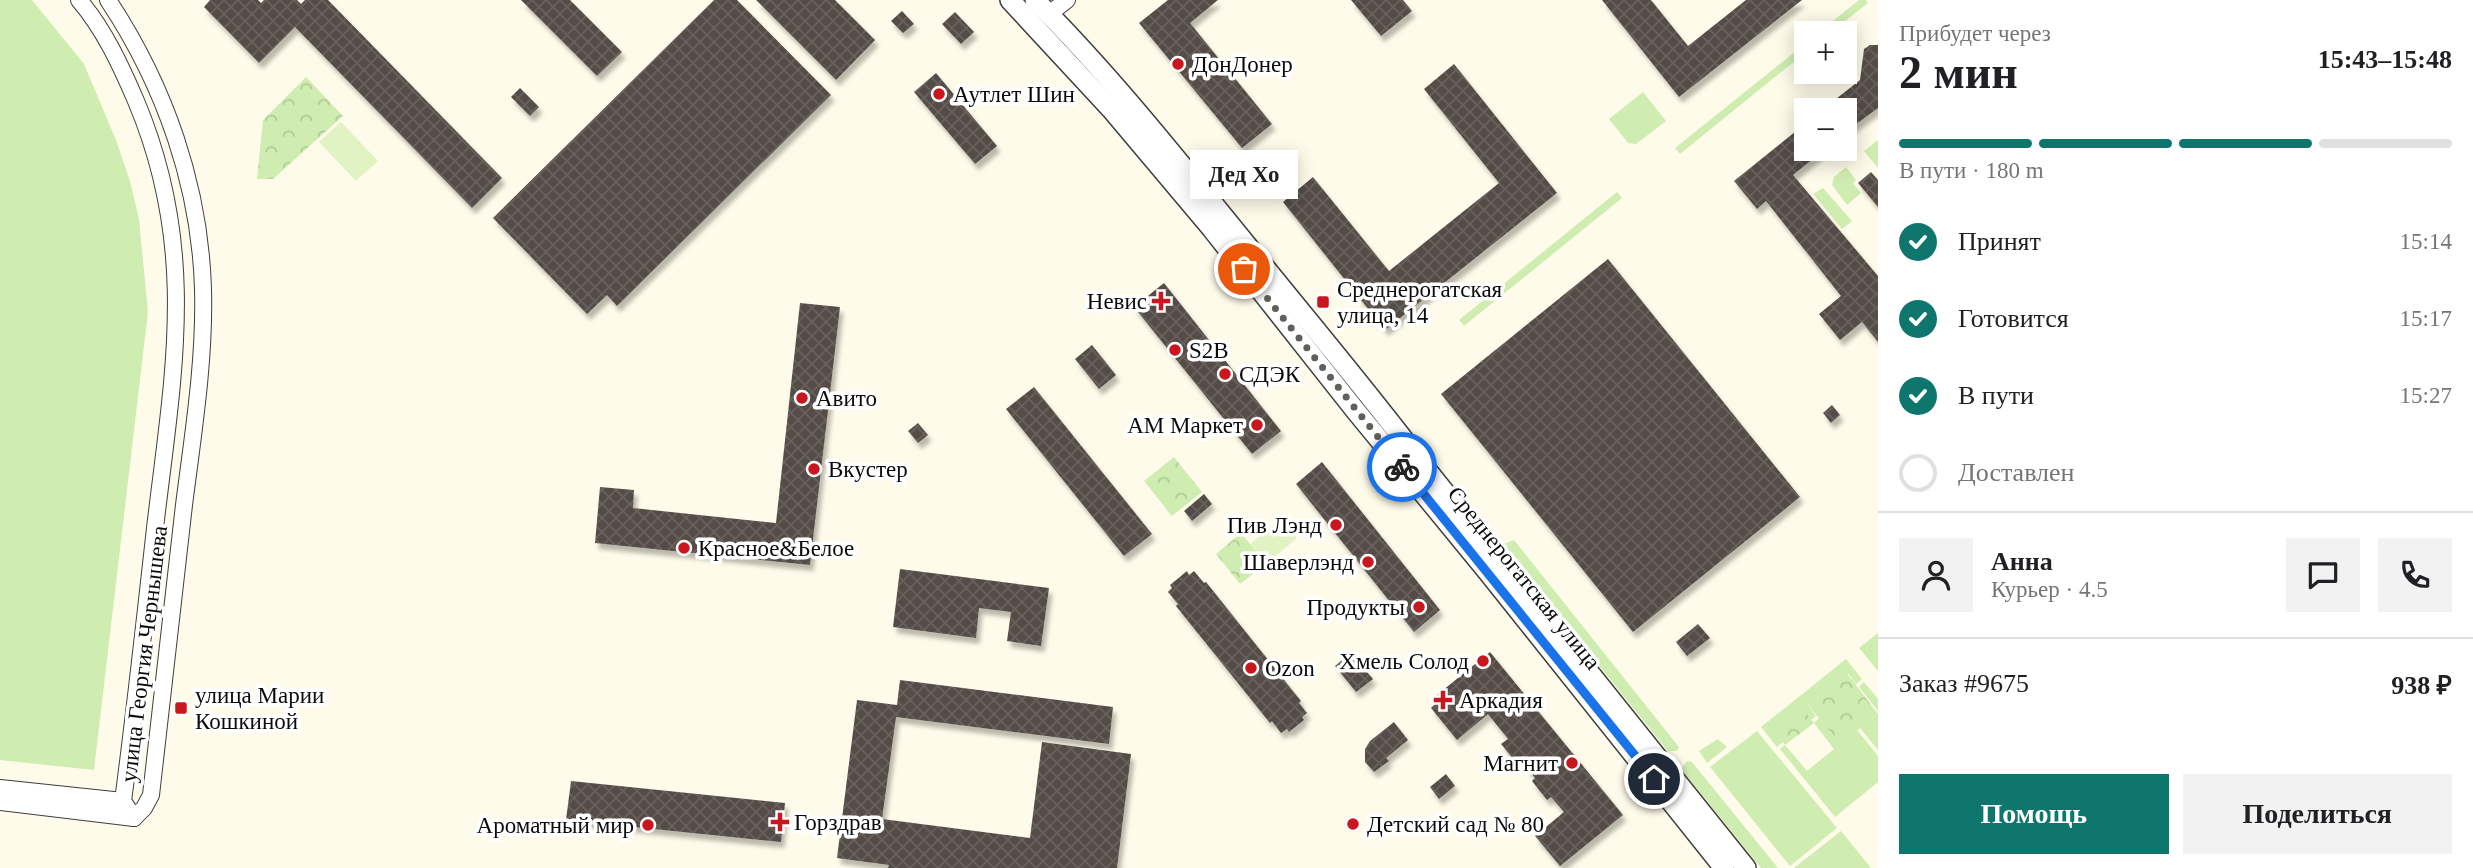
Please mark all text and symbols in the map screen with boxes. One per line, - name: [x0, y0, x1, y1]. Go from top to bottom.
- map controls: [1794, 21, 1857, 161]
- button: +: [1794, 21, 1857, 84]
- text: Прибудет через: [1899, 21, 2051, 46]
- text: 15:43–15:48: [2318, 45, 2452, 74]
- text: 2 мин: [1899, 47, 2018, 98]
- place label: ДонДонер: [1192, 52, 1293, 77]
- marker: ДонДонер: [1170, 56, 1186, 72]
- place label: Аутлет Шин: [953, 82, 1075, 107]
- marker: Аутлет Шин: [931, 86, 947, 102]
- button: −: [1794, 98, 1857, 161]
- callout: Дед Хо: [1190, 150, 1298, 199]
- text: В пути · 180 m: [1899, 158, 2044, 183]
- text: Дед Хо: [1209, 162, 1279, 187]
- icon: check: [1899, 223, 1937, 261]
- text: Принят: [1958, 227, 2041, 256]
- text: 15:14: [2400, 229, 2452, 254]
- pin: [1214, 239, 1274, 299]
- icon: bag: [1225, 250, 1263, 288]
- place label: Среднерогатская улица, 14: [1337, 277, 1503, 328]
- place label: Невис: [1087, 289, 1147, 314]
- marker: Невис: [1153, 293, 1169, 309]
- marker: Среднерогатская улица, 14: [1315, 294, 1331, 310]
- icon: check: [1899, 300, 1937, 338]
- text: Готовится: [1958, 304, 2069, 333]
- text: 15:17: [2400, 306, 2452, 331]
- place label: S2B: [1189, 338, 1229, 363]
- marker: S2B: [1167, 342, 1183, 358]
- place label: СДЭК: [1239, 362, 1301, 387]
- marker: СДЭК: [1217, 366, 1233, 382]
- icon: check: [1899, 377, 1937, 415]
- text: В пути: [1958, 381, 2034, 410]
- text: 15:27: [2400, 383, 2452, 408]
- place label: Авито: [816, 386, 877, 411]
- marker: Авито: [794, 390, 810, 406]
- place label: АМ Маркет: [1127, 413, 1243, 438]
- marker: АМ Маркет: [1249, 417, 1265, 433]
- courier: [1367, 432, 1437, 502]
- icon: bike: [1383, 448, 1421, 486]
- place label: Вкустер: [828, 457, 908, 482]
- text: Доставлен: [1958, 458, 2075, 487]
- marker: Вкустер: [806, 461, 822, 477]
- street label: Среднерогатская улица: [1443, 482, 1605, 674]
- place label: Пив Лэнд: [1227, 513, 1322, 538]
- marker: Пив Лэнд: [1328, 517, 1344, 533]
- street label: улица Георгия Чернышева: [116, 524, 172, 784]
- place label: Красное&Белое: [698, 536, 854, 561]
- button: person: [1899, 538, 1973, 612]
- button: chat: [2286, 538, 2360, 612]
- button: phone: [2378, 538, 2452, 612]
- marker: Красное&Белое: [676, 540, 692, 556]
- text: Анна: [1991, 547, 2053, 576]
- place label: Шаверлэнд: [1243, 550, 1354, 575]
- marker: Шаверлэнд: [1360, 554, 1376, 570]
- text: Курьер · 4.5: [1991, 577, 2108, 602]
- place label: Продукты: [1306, 595, 1405, 620]
- marker: Продукты: [1411, 599, 1427, 615]
- place label: Хмель Солод: [1339, 649, 1469, 674]
- marker: Хмель Солод: [1475, 653, 1491, 669]
- place label: Ozon: [1265, 656, 1315, 681]
- marker: Ozon: [1243, 660, 1259, 676]
- text: Заказ #9675: [1899, 669, 2029, 698]
- text: 938 ₽: [2391, 671, 2452, 700]
- place label: улица Марии Кошкиной: [195, 683, 324, 734]
- place label: Аркадия: [1459, 688, 1543, 713]
- marker: Аркадия: [1433, 690, 1453, 710]
- marker: улица Марии Кошкиной: [173, 700, 189, 716]
- pin: [1624, 749, 1684, 809]
- place label: Магнит: [1483, 751, 1558, 776]
- marker: Магнит: [1564, 755, 1580, 771]
- icon: home: [1635, 760, 1673, 798]
- button: Помощь: [1899, 774, 2169, 854]
- button: Поделиться: [2183, 774, 2452, 854]
- place label: Горздрав: [794, 810, 882, 835]
- place label: Детский сад № 80: [1367, 812, 1544, 837]
- place label: Ароматный мир: [477, 813, 634, 838]
- marker: Горздрав: [772, 814, 788, 830]
- marker: Детский сад № 80: [1345, 816, 1361, 832]
- marker: Ароматный мир: [640, 817, 656, 833]

